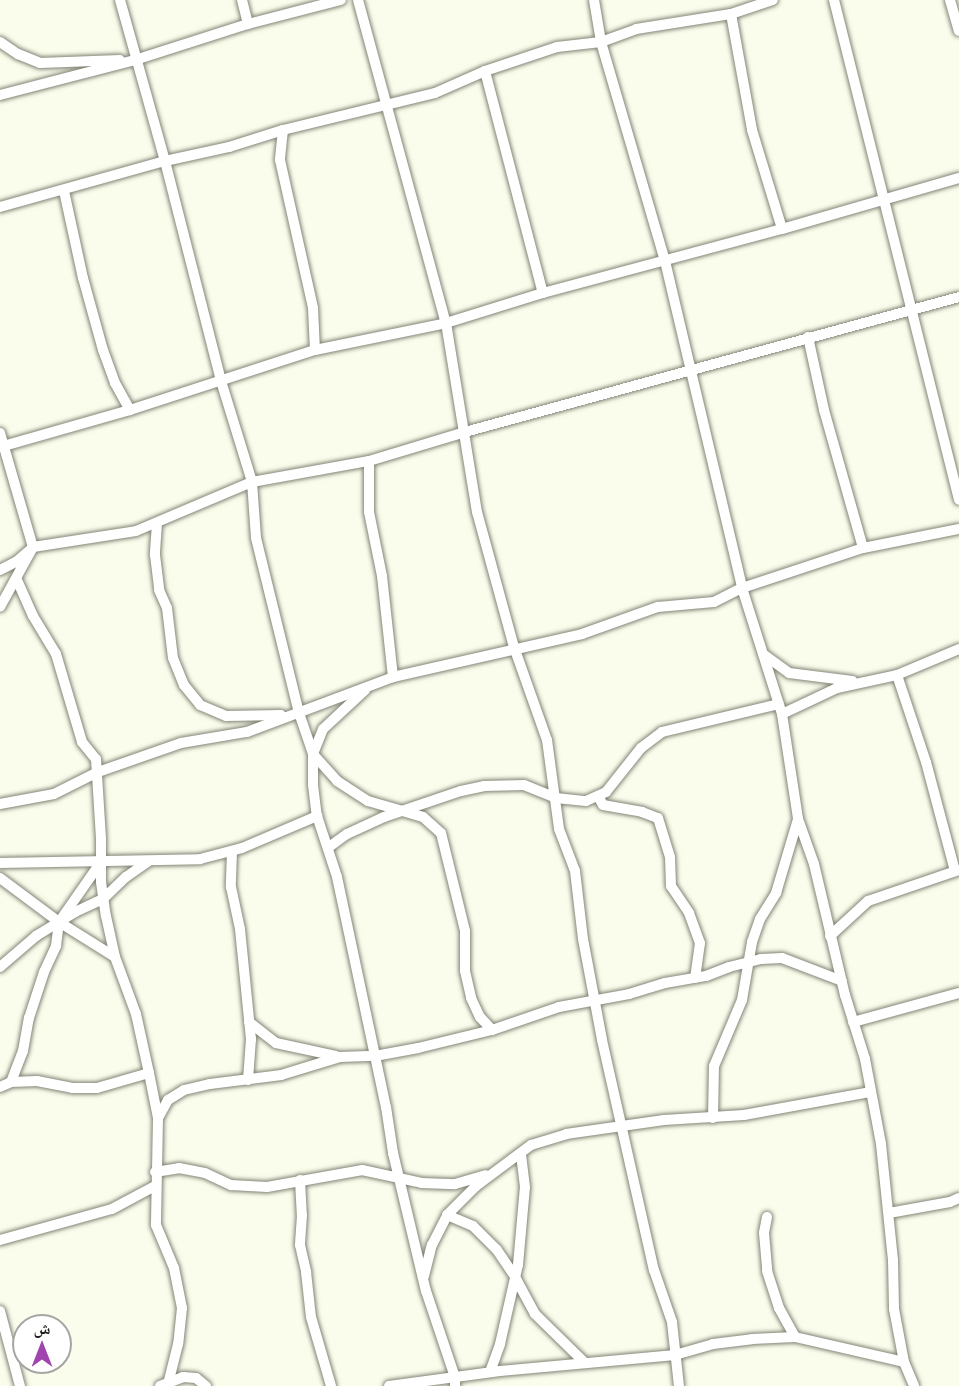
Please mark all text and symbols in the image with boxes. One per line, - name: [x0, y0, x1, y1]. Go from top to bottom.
- north arrow: [12, 1314, 72, 1374]
- text: ش: [34, 1318, 50, 1338]

